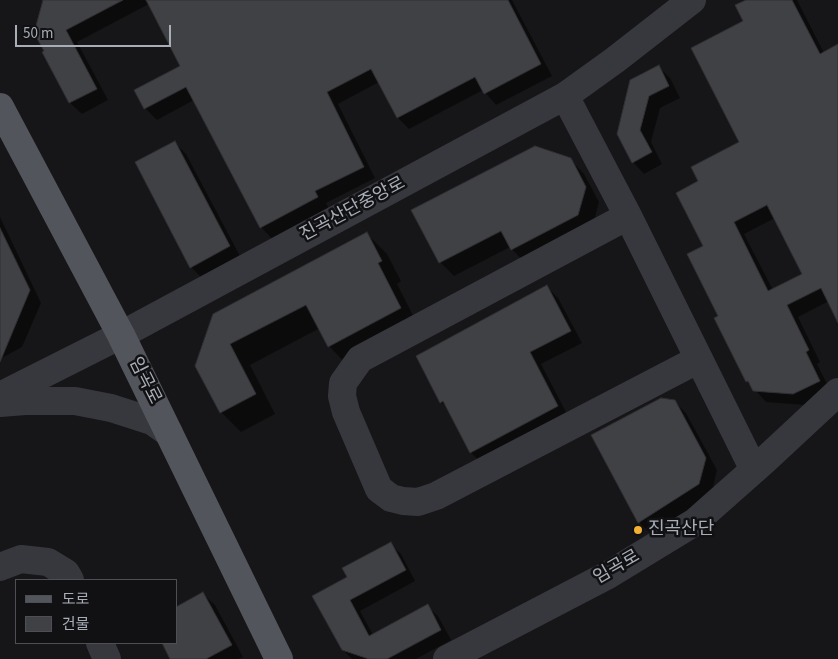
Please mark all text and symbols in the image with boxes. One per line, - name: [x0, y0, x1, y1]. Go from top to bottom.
- scale bar: [18, 15, 174, 47]
- text: 50 m: [23, 23, 53, 44]
- street label: 진곡산단중앙로: [297, 173, 409, 247]
- street label: 임곡로: [123, 354, 165, 408]
- place label: 진곡산단: [648, 519, 714, 541]
- marker: 진곡산단: [632, 524, 644, 536]
- street label: 임곡로: [590, 546, 644, 590]
- legend: [15, 579, 178, 644]
- text: 도로: [62, 589, 90, 610]
- text: 건물: [62, 614, 90, 635]

